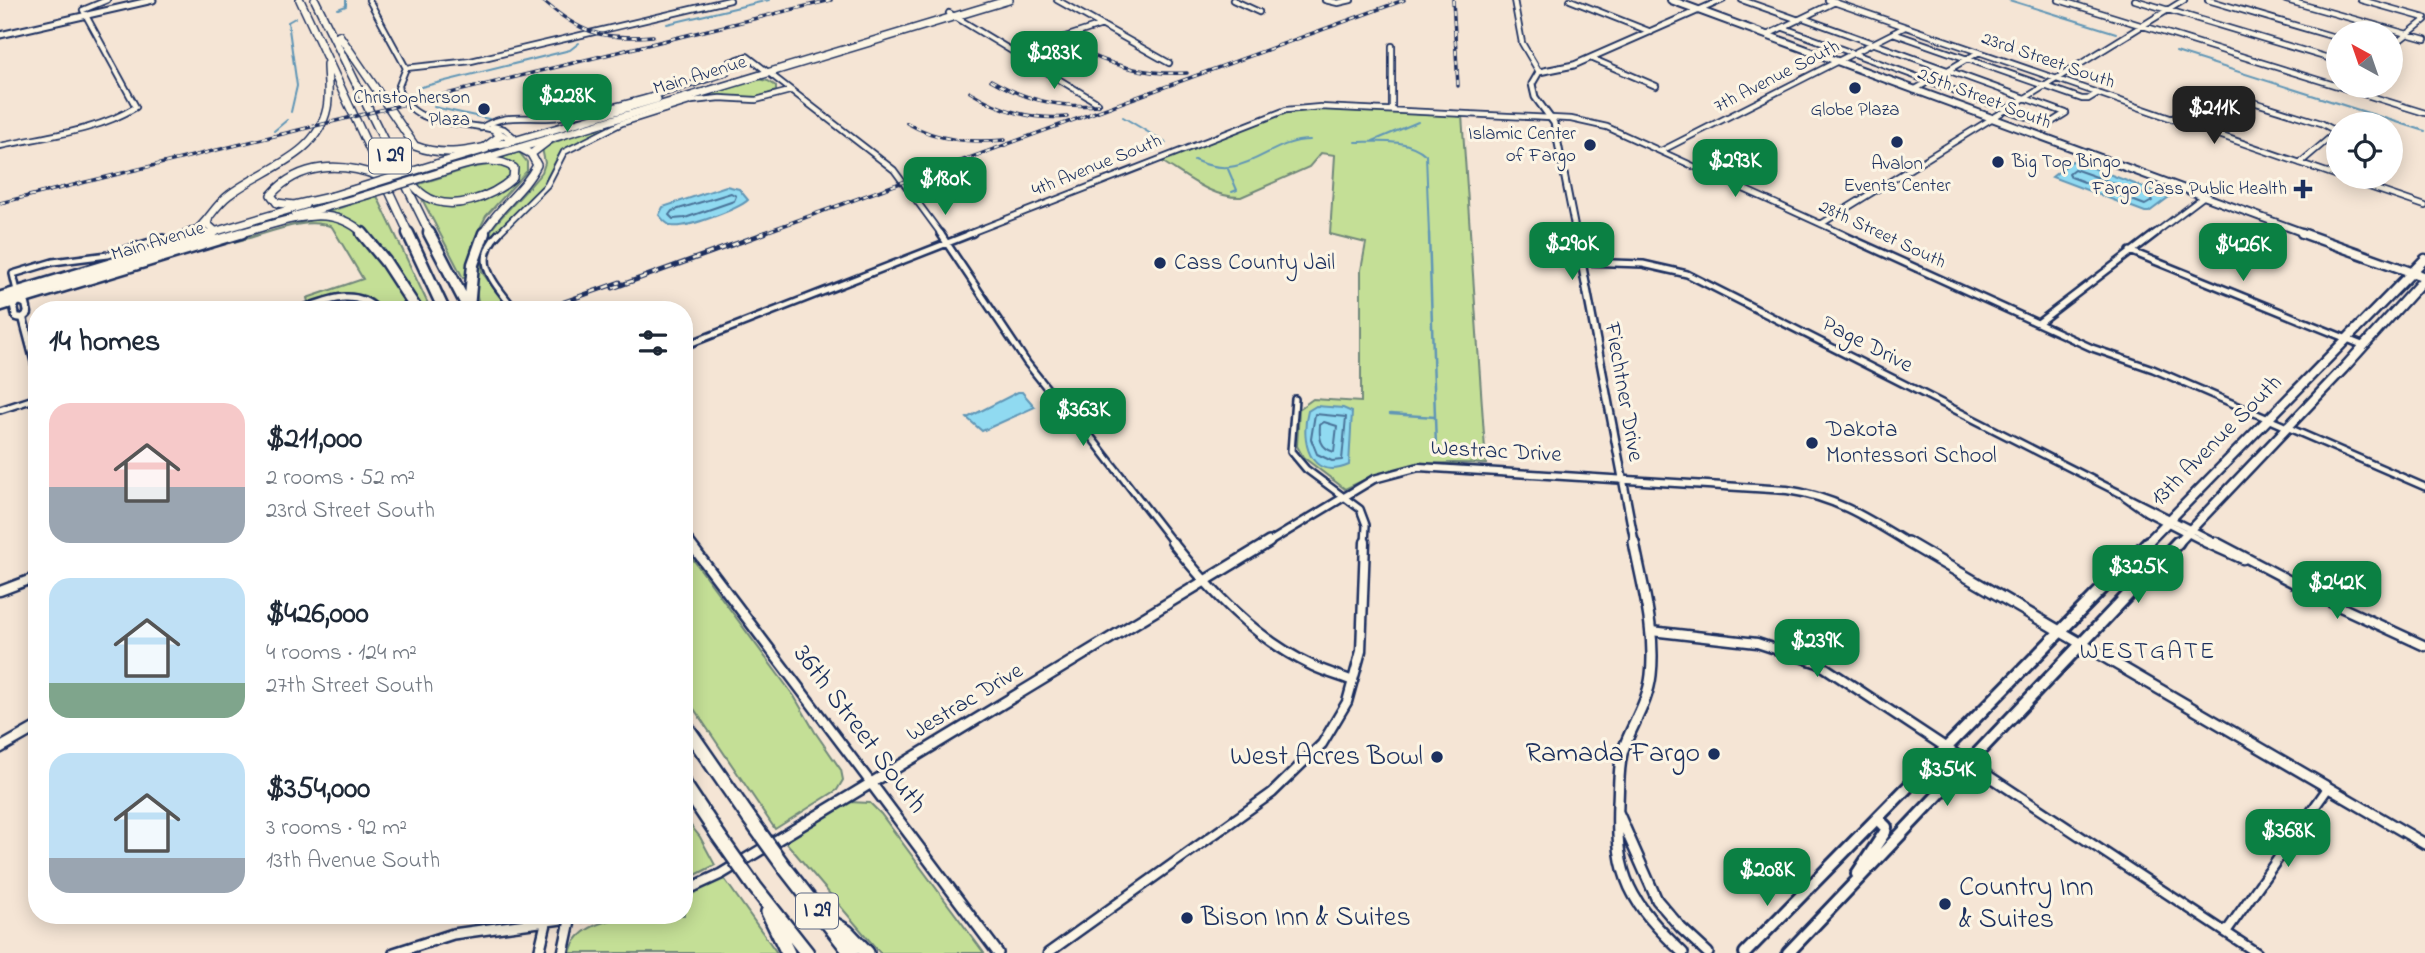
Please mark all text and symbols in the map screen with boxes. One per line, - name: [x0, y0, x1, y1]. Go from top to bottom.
- north arrow: [2326, 21, 2403, 98]
- map controls: [2326, 21, 2403, 189]
- street label: 23rd Street South: [1978, 26, 2118, 96]
- pin: $283K: [1005, 32, 1103, 91]
- street label: 7th Avenue South: [1709, 34, 1845, 120]
- text: $283K: [1027, 37, 1081, 70]
- street label: Main Avenue: [650, 49, 750, 103]
- street label: 25th Street South: [1913, 61, 2055, 137]
- pin: $228K: [518, 74, 616, 134]
- text: $228K: [539, 80, 595, 113]
- marker: Globe Plaza: [1847, 80, 1863, 96]
- place label: Christopherson Plaza: [353, 85, 470, 134]
- pin: $211K: [2165, 86, 2263, 146]
- text: $211K: [2188, 92, 2240, 125]
- place label: Globe Plaza: [1810, 97, 1900, 124]
- marker: Christopherson Plaza: [476, 101, 492, 117]
- button: locate: [2326, 112, 2403, 189]
- place label: Islamic Center of Fargo: [1468, 121, 1576, 172]
- street label: 4th Avenue South: [1028, 128, 1166, 204]
- marker: Avalon Events Center: [1889, 134, 1905, 150]
- marker: Islamic Center of Fargo: [1582, 137, 1598, 153]
- road number: I 29: [369, 138, 411, 174]
- pin: $293K: [1686, 140, 1784, 199]
- text: $293K: [1709, 145, 1761, 178]
- place label: Big Top Bingo: [2011, 149, 2121, 178]
- place label: Avalon Events Center: [1843, 151, 1951, 200]
- marker: Big Top Bingo: [1990, 154, 2006, 170]
- pin: $180K: [896, 158, 994, 217]
- text: $180K: [920, 163, 970, 196]
- place label: Fargo Cass Public Health: [2091, 176, 2287, 205]
- marker: Fargo Cass Public Health: [2293, 179, 2313, 199]
- street label: 28th Street South: [1814, 194, 1950, 276]
- street label: Main Avenue: [108, 215, 208, 269]
- pin: $290K: [1523, 222, 1621, 282]
- pin: $426K: [2194, 224, 2292, 283]
- text: $290K: [1545, 228, 1599, 261]
- text: $426K: [2215, 229, 2271, 262]
- place label: Cass County Jail: [1174, 247, 1335, 282]
- marker: Cass County Jail: [1152, 255, 1168, 271]
- street label: Page Drive: [1815, 308, 1919, 383]
- street label: Fiechtner Drive: [1594, 319, 1652, 465]
- text: 14 homes: [49, 321, 160, 365]
- icon: filters: [634, 324, 672, 362]
- street label: 13th Avenue South: [2144, 368, 2290, 514]
- pin: $363K: [1034, 388, 1132, 448]
- text: $363K: [1056, 394, 1110, 427]
- place label: Dakota Montessori School: [1825, 414, 1997, 473]
- text: $211,000: [266, 418, 362, 462]
- icon: home: [105, 431, 189, 515]
- street label: Westrac Drive: [1430, 432, 1563, 472]
- marker: Dakota Montessori School: [1804, 435, 1820, 451]
- text: 2 rooms · 52 m²: [266, 462, 415, 495]
- text: 23rd Street South: [266, 495, 435, 528]
- pin: $325K: [2089, 546, 2187, 605]
- text: $325K: [2108, 551, 2168, 584]
- pin: $242K: [2288, 562, 2386, 621]
- text: $242K: [2308, 567, 2366, 600]
- text: $426,000: [266, 593, 369, 637]
- icon: home: [105, 606, 189, 690]
- pin: $239K: [1768, 620, 1866, 679]
- text: $239K: [1791, 625, 1843, 658]
- district label: WESTGATE: [2080, 635, 2216, 670]
- text: 4 rooms · 124 m²: [266, 637, 417, 670]
- street label: 36th Street South: [782, 637, 936, 823]
- street label: Westrac Drive: [900, 655, 1030, 751]
- text: 27th Street South: [266, 670, 434, 703]
- place label: Ramada Fargo: [1526, 734, 1700, 775]
- place label: West Acres Bowl: [1230, 737, 1423, 778]
- marker: Ramada Fargo: [1706, 746, 1722, 762]
- pin: $354K: [1898, 748, 1996, 808]
- marker: West Acres Bowl: [1429, 749, 1445, 765]
- text: $354K: [1918, 754, 1976, 787]
- text: $354,000: [266, 768, 370, 812]
- icon: home: [105, 781, 189, 865]
- pin: $368K: [2239, 810, 2337, 869]
- text: 3 rooms · 92 m²: [266, 812, 407, 845]
- text: $368K: [2261, 815, 2315, 848]
- text: 13th Avenue South: [266, 845, 440, 878]
- pin: $208K: [1718, 848, 1816, 908]
- text: $208K: [1739, 854, 1795, 887]
- place label: Country Inn & Suites: [1959, 868, 2094, 941]
- road number: I 29: [796, 894, 838, 928]
- marker: Country Inn & Suites: [1937, 896, 1953, 912]
- place label: Bison Inn & Suites: [1200, 898, 1411, 939]
- marker: Bison Inn & Suites: [1179, 910, 1195, 926]

